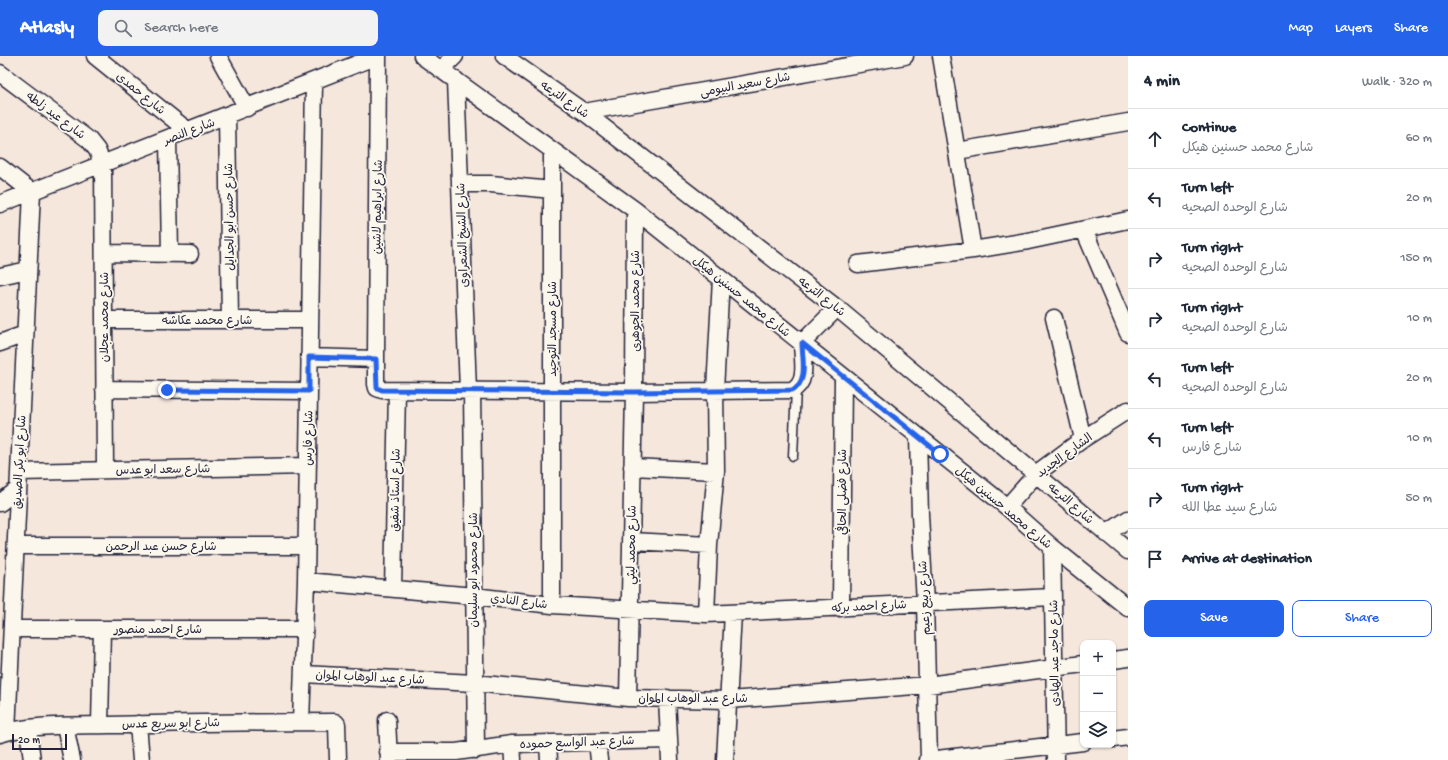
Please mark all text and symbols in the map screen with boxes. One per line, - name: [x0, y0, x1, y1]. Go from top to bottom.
- search box: [98, 10, 378, 46]
- text: Atlasly: [20, 17, 74, 40]
- icon: search: [112, 17, 134, 39]
- text: Search here: [144, 19, 218, 37]
- text: Map: [1289, 20, 1313, 37]
- text: Layers: [1335, 20, 1372, 37]
- text: Share: [1394, 20, 1428, 37]
- street label: شارع حمدى: [112, 70, 167, 119]
- street label: شارع سعيد البيومى: [699, 71, 792, 101]
- text: 4 min: [1144, 72, 1180, 92]
- text: Walk · 320 m: [1362, 75, 1432, 90]
- street label: شارع الترعه: [537, 79, 591, 122]
- street label: شارع عيد زلطه: [23, 90, 87, 143]
- street label: شارع النصر: [161, 117, 217, 149]
- text: Continue: [1182, 119, 1236, 137]
- icon: ahead: [1144, 128, 1166, 150]
- text: 60 m: [1406, 131, 1432, 146]
- text: شارع محمد حسنين هيكل: [1182, 141, 1313, 156]
- street label: شارع ابراهيم لاشين: [371, 160, 387, 254]
- street label: شارع حسن ابو الجدايل: [222, 163, 239, 271]
- text: Turn left: [1182, 179, 1233, 197]
- street label: شارع الشيخ الشعراوى: [454, 182, 473, 287]
- icon: left: [1144, 188, 1166, 210]
- text: 20 m: [1406, 191, 1432, 206]
- text: شارع الوحده الصحيه: [1182, 201, 1288, 216]
- text: Turn right: [1182, 239, 1242, 257]
- icon: right: [1144, 248, 1166, 270]
- street label: شارع محمد الجوهرى: [630, 250, 644, 352]
- text: 150 m: [1400, 251, 1432, 266]
- street label: شارع محمد حسنين هيكل: [689, 254, 792, 341]
- text: شارع الوحده الصحيه: [1182, 261, 1288, 276]
- street label: شارع محمد عجلان: [99, 272, 113, 362]
- street label: شارع الترعه: [794, 275, 847, 320]
- street label: شارع مسجد التوحيد: [547, 281, 561, 377]
- text: Turn right: [1182, 299, 1242, 317]
- icon: right: [1144, 308, 1166, 330]
- text: 10 m: [1407, 311, 1432, 326]
- street label: شارع محمد عكاشه: [162, 314, 252, 329]
- text: شارع الوحده الصحيه: [1182, 321, 1288, 336]
- text: Turn left: [1182, 359, 1233, 377]
- icon: left: [1144, 368, 1166, 390]
- text: 20 m: [1406, 371, 1432, 386]
- route end: [158, 381, 176, 399]
- text: شارع الوحده الصحيه: [1182, 381, 1288, 396]
- street label: شارع فارس: [303, 410, 317, 466]
- street label: شارع ابو بكر الصديق: [12, 415, 30, 509]
- text: Turn left: [1182, 419, 1233, 437]
- icon: left: [1144, 428, 1166, 450]
- text: 10 m: [1407, 431, 1432, 446]
- street label: الشارع الجديد: [1034, 432, 1096, 482]
- text: شارع فارس: [1182, 441, 1242, 456]
- route start: [931, 445, 949, 463]
- street label: شارع استاذ شفيق: [389, 448, 405, 532]
- street label: شارع فضلى الحافي: [834, 449, 851, 535]
- street label: شارع سعد ابو عدس: [116, 463, 210, 479]
- street label: شارع محمد حسنين هيكل: [952, 464, 1054, 553]
- text: Turn right: [1182, 479, 1242, 497]
- street label: شارع الترعه: [1044, 481, 1095, 528]
- icon: right: [1144, 488, 1166, 510]
- text: 50 m: [1405, 491, 1432, 506]
- text: شارع سيد عطا الله: [1182, 501, 1277, 516]
- street label: شارع محمد ليثي: [625, 505, 643, 585]
- street label: شارع محمود ابو سليمان: [468, 512, 482, 628]
- street label: شارع حسن عبد الرحمن: [106, 541, 216, 555]
- icon: arrive: [1144, 548, 1166, 570]
- text: Arrive at destination: [1182, 550, 1312, 568]
- street label: شارع ربيع زعيم: [917, 560, 935, 636]
- street label: شارع النادي: [490, 593, 548, 613]
- street label: شارع احمد بركه: [831, 599, 907, 617]
- street label: شارع ماجد عبد الهادى: [1048, 600, 1064, 706]
- button: Save: [1144, 600, 1284, 637]
- button: Share: [1292, 600, 1432, 637]
- street label: شارع احمد منصور: [113, 624, 202, 638]
- map controls: [1080, 640, 1116, 748]
- button: +: [1080, 640, 1116, 676]
- street label: شارع عبد الوهاب الموان: [315, 669, 425, 689]
- button: −: [1080, 676, 1116, 712]
- street label: شارع عبد الوهاب الموان: [638, 693, 748, 707]
- button: layers: [1080, 712, 1116, 748]
- street label: شارع ابو سريع عدس: [122, 717, 220, 733]
- scale bar: [12, 732, 67, 751]
- text: 20 m: [18, 735, 40, 747]
- street label: شارع عبد الواسع حموده: [519, 735, 635, 753]

